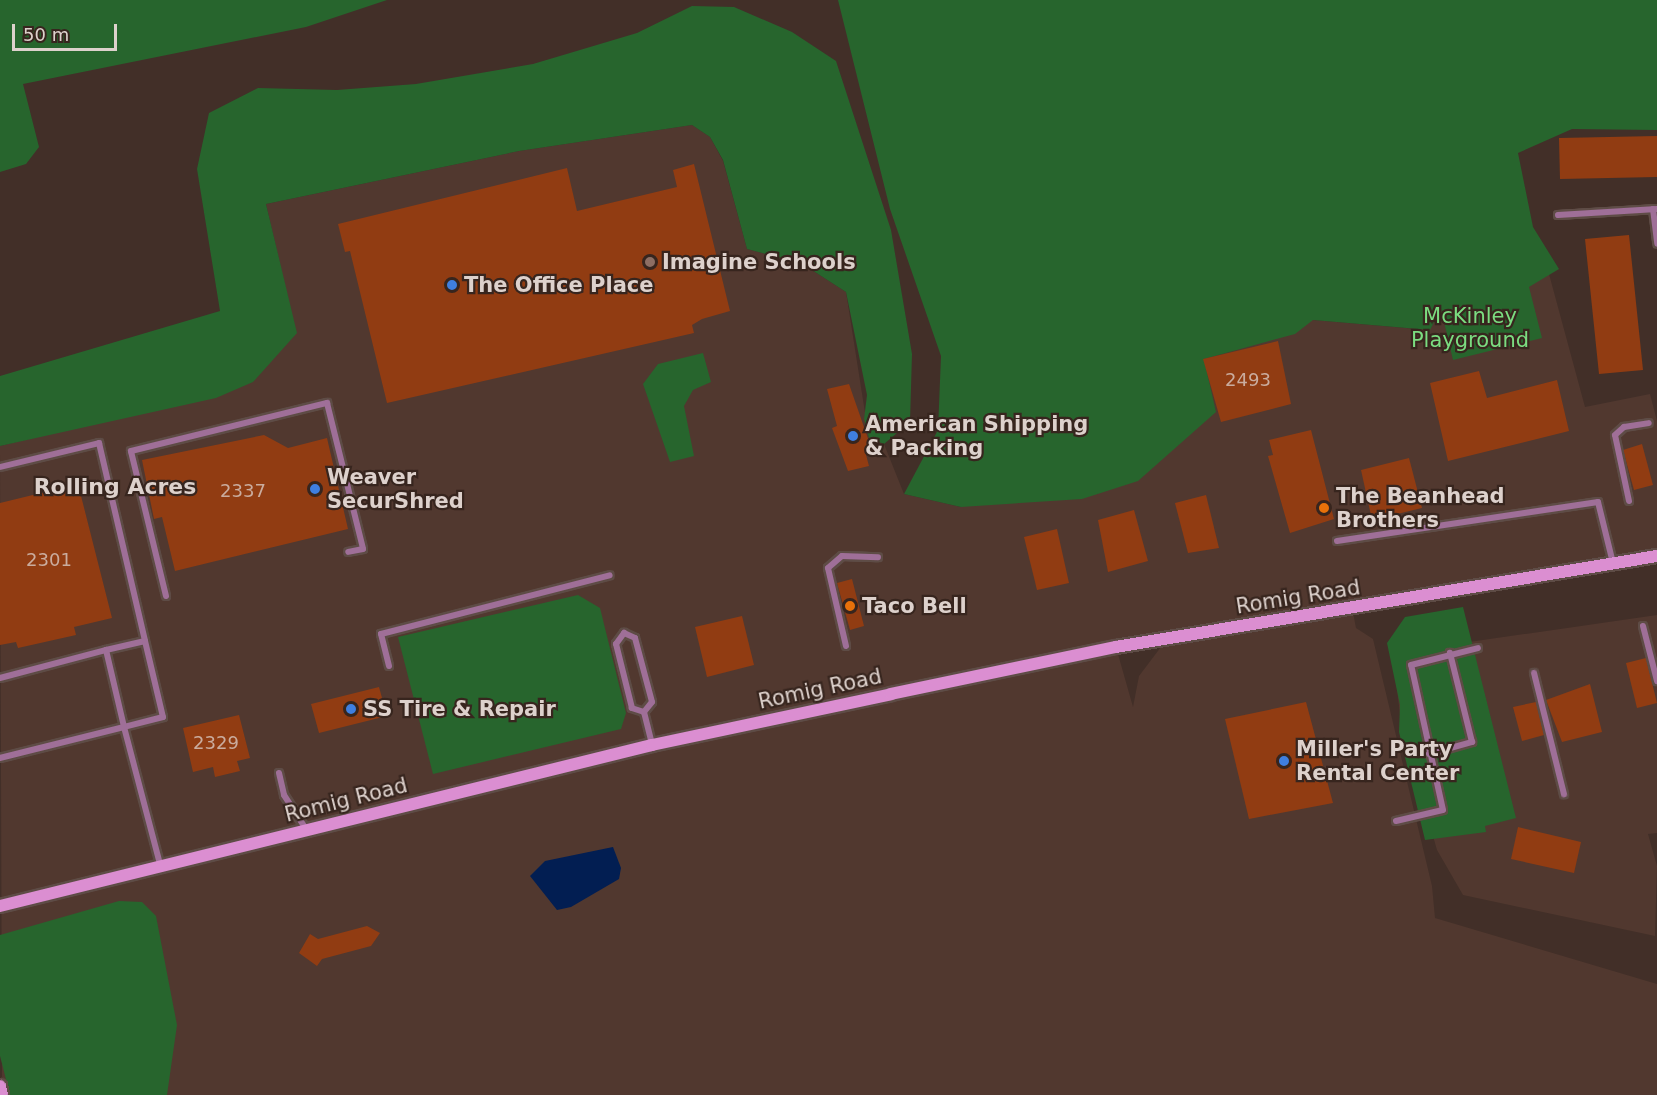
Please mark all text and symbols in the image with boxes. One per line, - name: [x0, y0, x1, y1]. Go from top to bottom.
- scale bar: [15, 12, 120, 50]
- text: 50 m: [23, 24, 69, 45]
- place label: Imagine Schools: [662, 249, 856, 275]
- marker: Imagine Schools: [643, 255, 657, 269]
- place label: The Office Place: [464, 272, 654, 298]
- marker: The Office Place: [445, 278, 459, 292]
- park label: McKinley Playground: [1411, 303, 1529, 353]
- house number: 2493: [1225, 369, 1271, 391]
- place label: American Shipping & Packing: [865, 411, 1088, 461]
- marker: American Shipping & Packing: [846, 429, 860, 443]
- place label: Weaver SecurShred: [327, 464, 464, 514]
- district label: Rolling Acres: [34, 474, 196, 500]
- house number: 2337: [220, 480, 266, 502]
- marker: Weaver SecurShred: [308, 482, 322, 496]
- place label: The Beanhead Brothers: [1336, 483, 1505, 533]
- marker: The Beanhead Brothers: [1317, 501, 1331, 515]
- house number: 2301: [26, 549, 72, 571]
- street label: Romig Road: [1234, 575, 1362, 619]
- place label: Taco Bell: [862, 593, 967, 619]
- marker: Taco Bell: [843, 599, 857, 613]
- street label: Romig Road: [756, 664, 884, 714]
- place label: SS Tire & Repair: [363, 696, 556, 722]
- marker: SS Tire & Repair: [344, 702, 358, 716]
- house number: 2329: [193, 732, 239, 754]
- place label: Miller's Party Rental Center: [1296, 736, 1459, 786]
- marker: Miller's Party Rental Center: [1277, 754, 1291, 768]
- street label: Romig Road: [282, 773, 410, 827]

